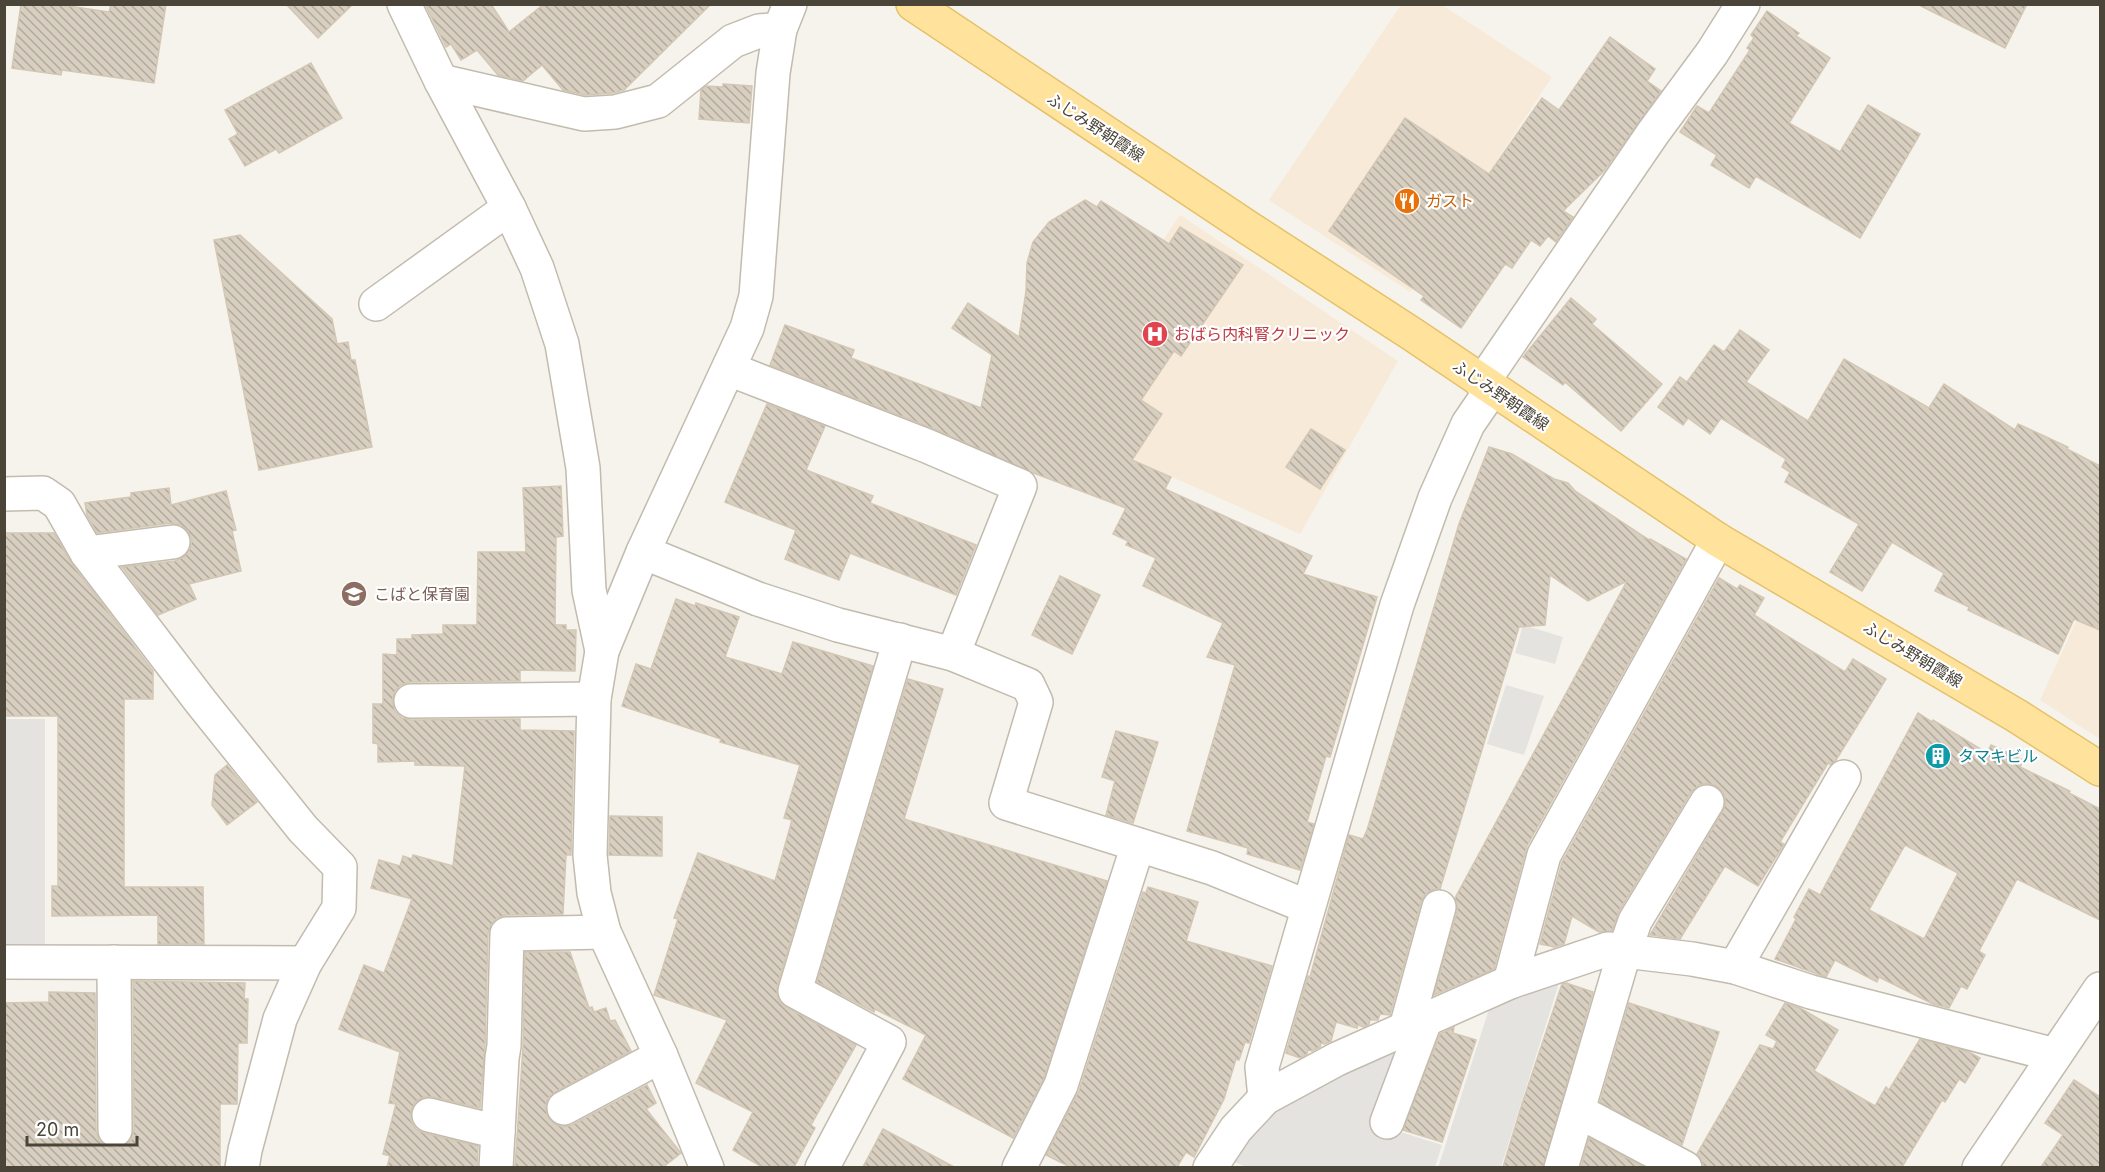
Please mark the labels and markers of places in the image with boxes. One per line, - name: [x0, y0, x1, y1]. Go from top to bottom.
- restaurant icon: ガスト: [1392, 186, 1422, 216]
- place label: ガスト: [1426, 191, 1474, 211]
- hospital icon: おばら内科腎クリニック: [1140, 319, 1170, 349]
- place label: おばら内科腎クリニック: [1174, 324, 1350, 344]
- school or university icon: こばと保育園: [339, 579, 369, 609]
- place label: こばと保育園: [374, 584, 470, 604]
- building icon: タマキビル: [1923, 741, 1953, 771]
- place label: タマキビル: [1958, 746, 2038, 766]

